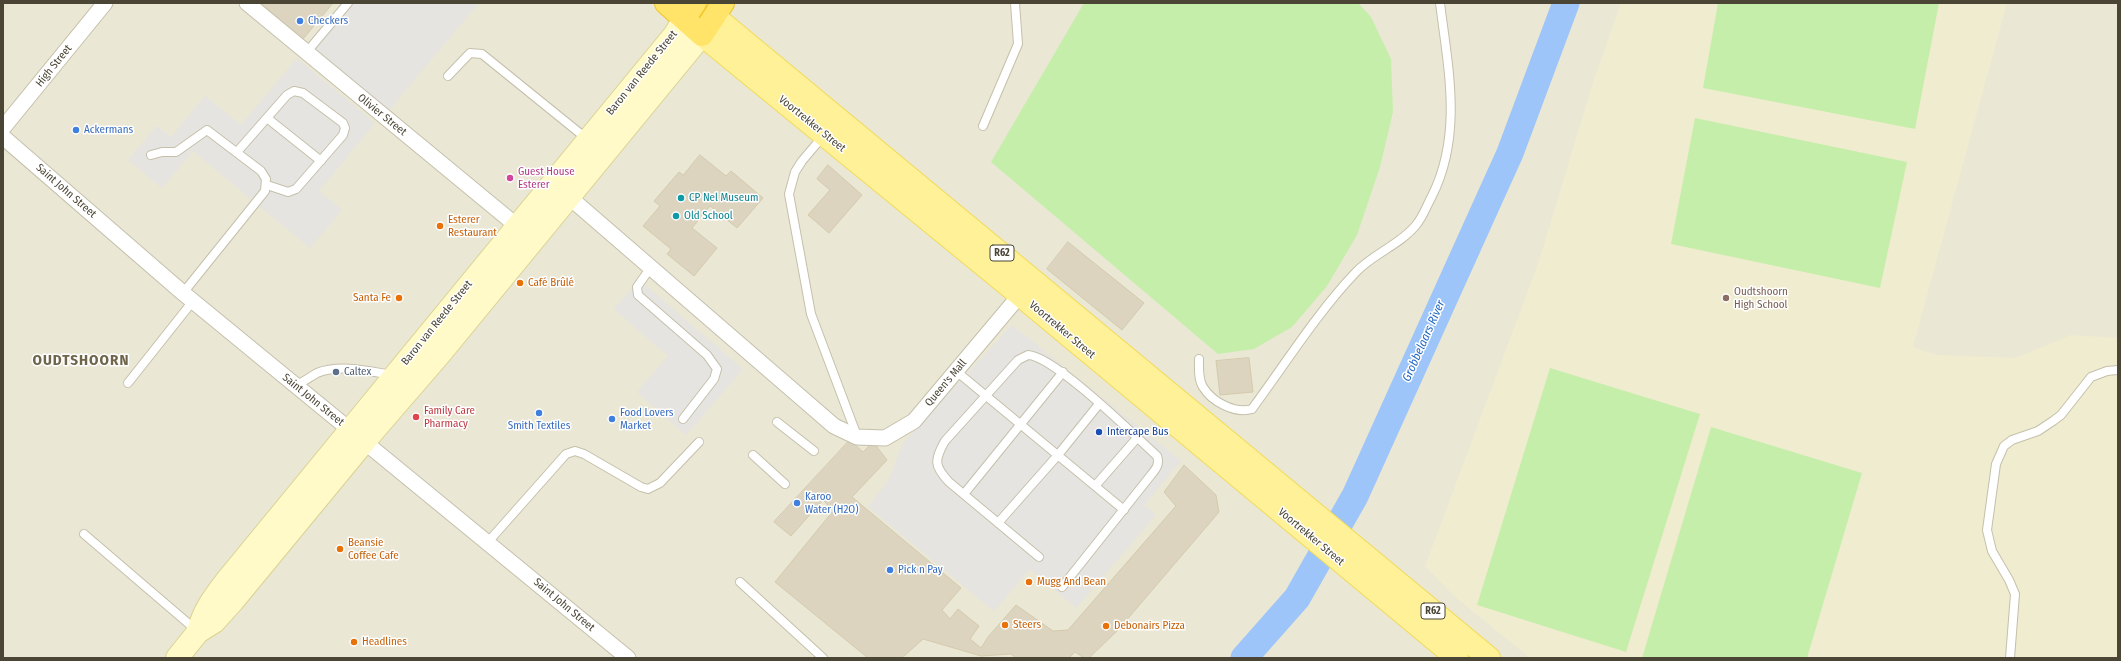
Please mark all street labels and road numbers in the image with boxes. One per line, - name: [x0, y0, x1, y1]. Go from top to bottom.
- street label: Baron van Reede Street: [604, 28, 680, 118]
- street label: High Street: [33, 42, 75, 90]
- street label: Olivier Street: [355, 91, 409, 139]
- street label: Voortrekker Street: [776, 93, 848, 155]
- street label: Saint John Street: [33, 161, 99, 221]
- road number: R62: [990, 245, 1014, 261]
- street label: Baron van Reede Street: [399, 278, 475, 368]
- street label: Voortrekker Street: [1026, 298, 1098, 362]
- street label: Queen's Mall: [922, 357, 970, 409]
- street label: Saint John Street: [279, 371, 347, 429]
- street label: Voortrekker Street: [1275, 505, 1347, 569]
- street label: Saint John Street: [531, 576, 597, 634]
- road number: R62: [1421, 603, 1445, 619]

